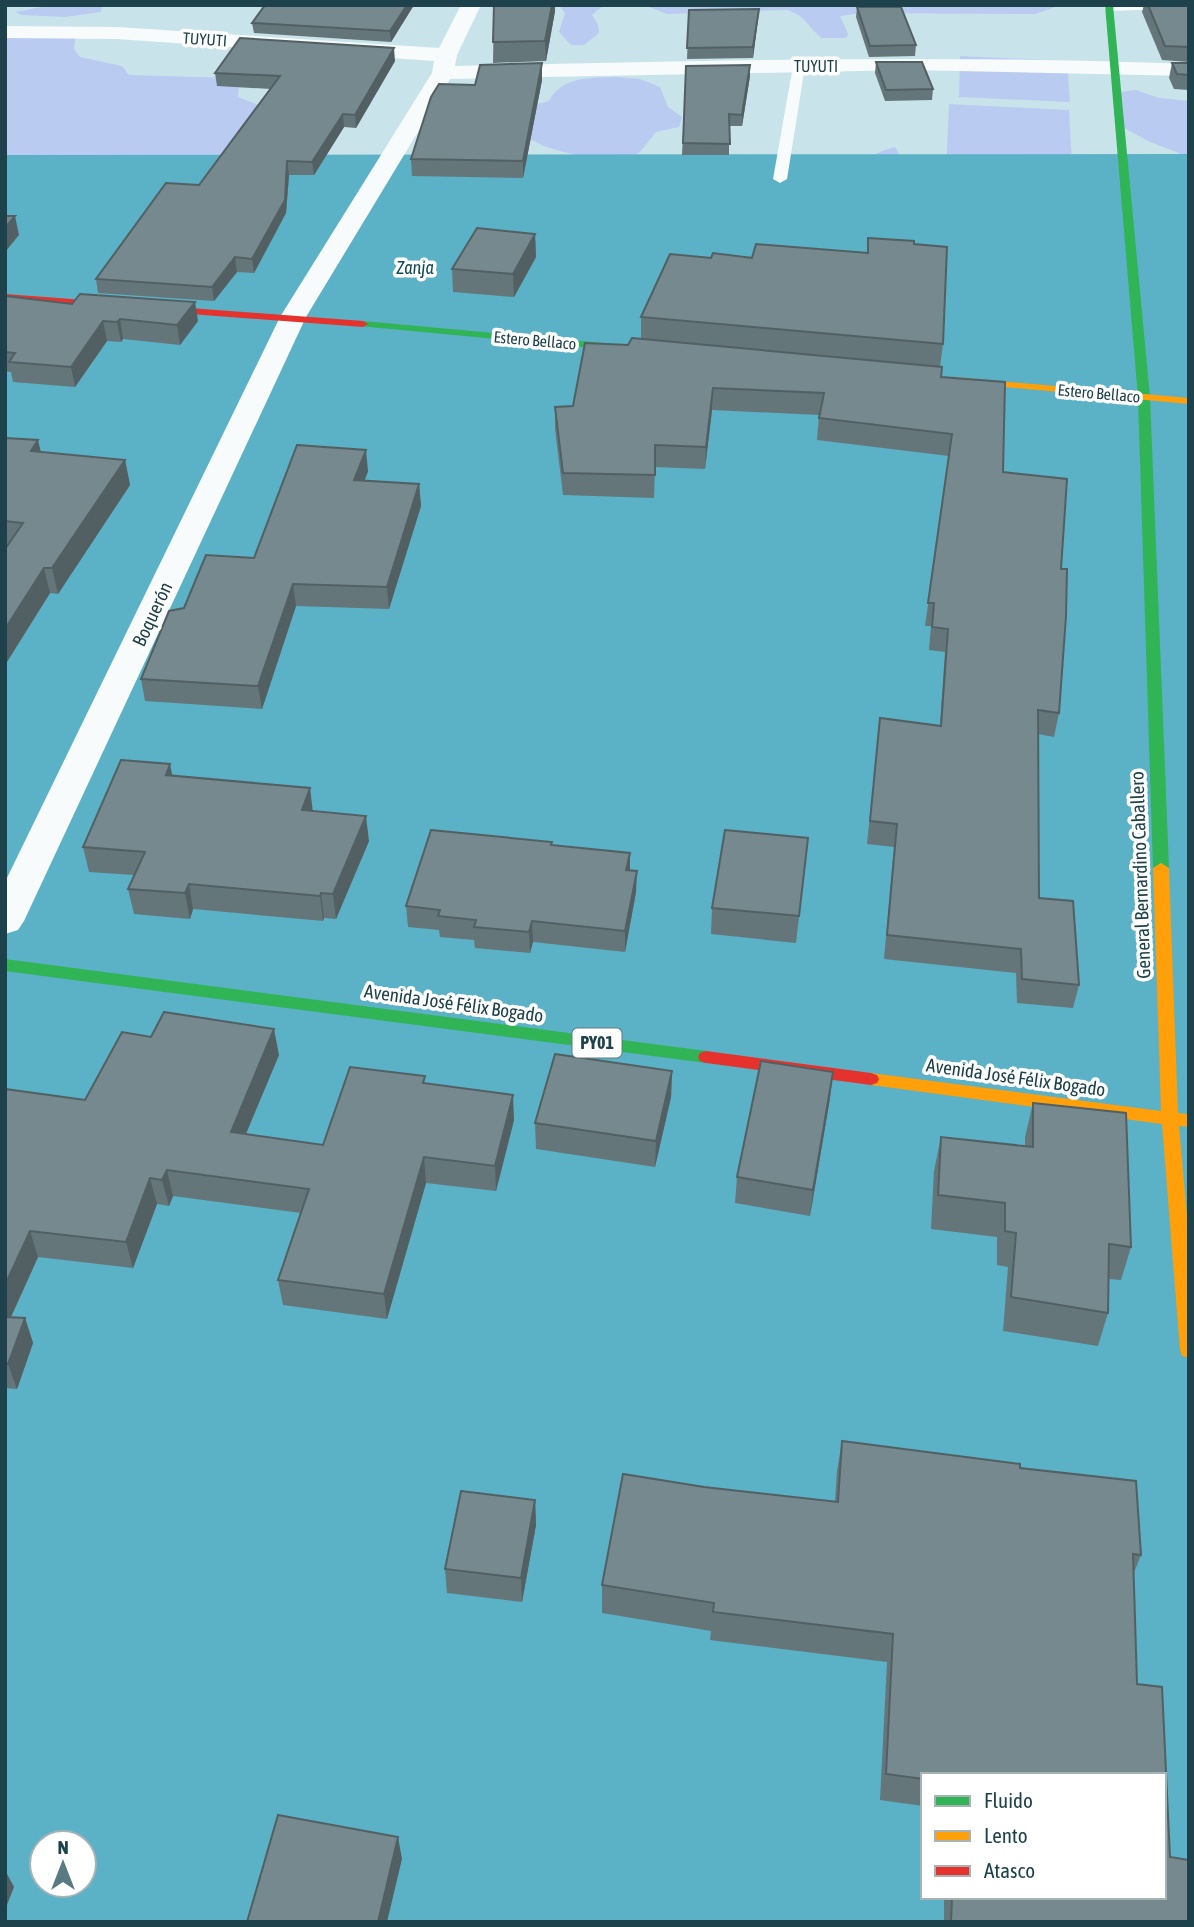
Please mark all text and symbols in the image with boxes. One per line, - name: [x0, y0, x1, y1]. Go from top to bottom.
- street label: TUYUTI: [182, 28, 228, 50]
- street label: TUYUTI: [794, 57, 838, 75]
- water label: Zanja: [396, 257, 434, 278]
- street label: Estero Bellaco: [493, 327, 577, 353]
- street label: Estero Bellaco: [1057, 380, 1141, 406]
- street label: Boquerón: [128, 578, 176, 650]
- street label: General Bernardino Caballero: [1125, 771, 1155, 979]
- street label: Avenida José Félix Bogado: [363, 980, 545, 1026]
- road number: PY01: [572, 1028, 622, 1058]
- street label: Avenida José Félix Bogado: [925, 1054, 1107, 1100]
- legend: [921, 1773, 1166, 1899]
- text: Fluido: [984, 1788, 1033, 1812]
- text: Lento: [984, 1823, 1028, 1847]
- north arrow: [28, 1829, 98, 1899]
- text: N: [57, 1836, 69, 1858]
- text: Atasco: [984, 1858, 1035, 1882]

